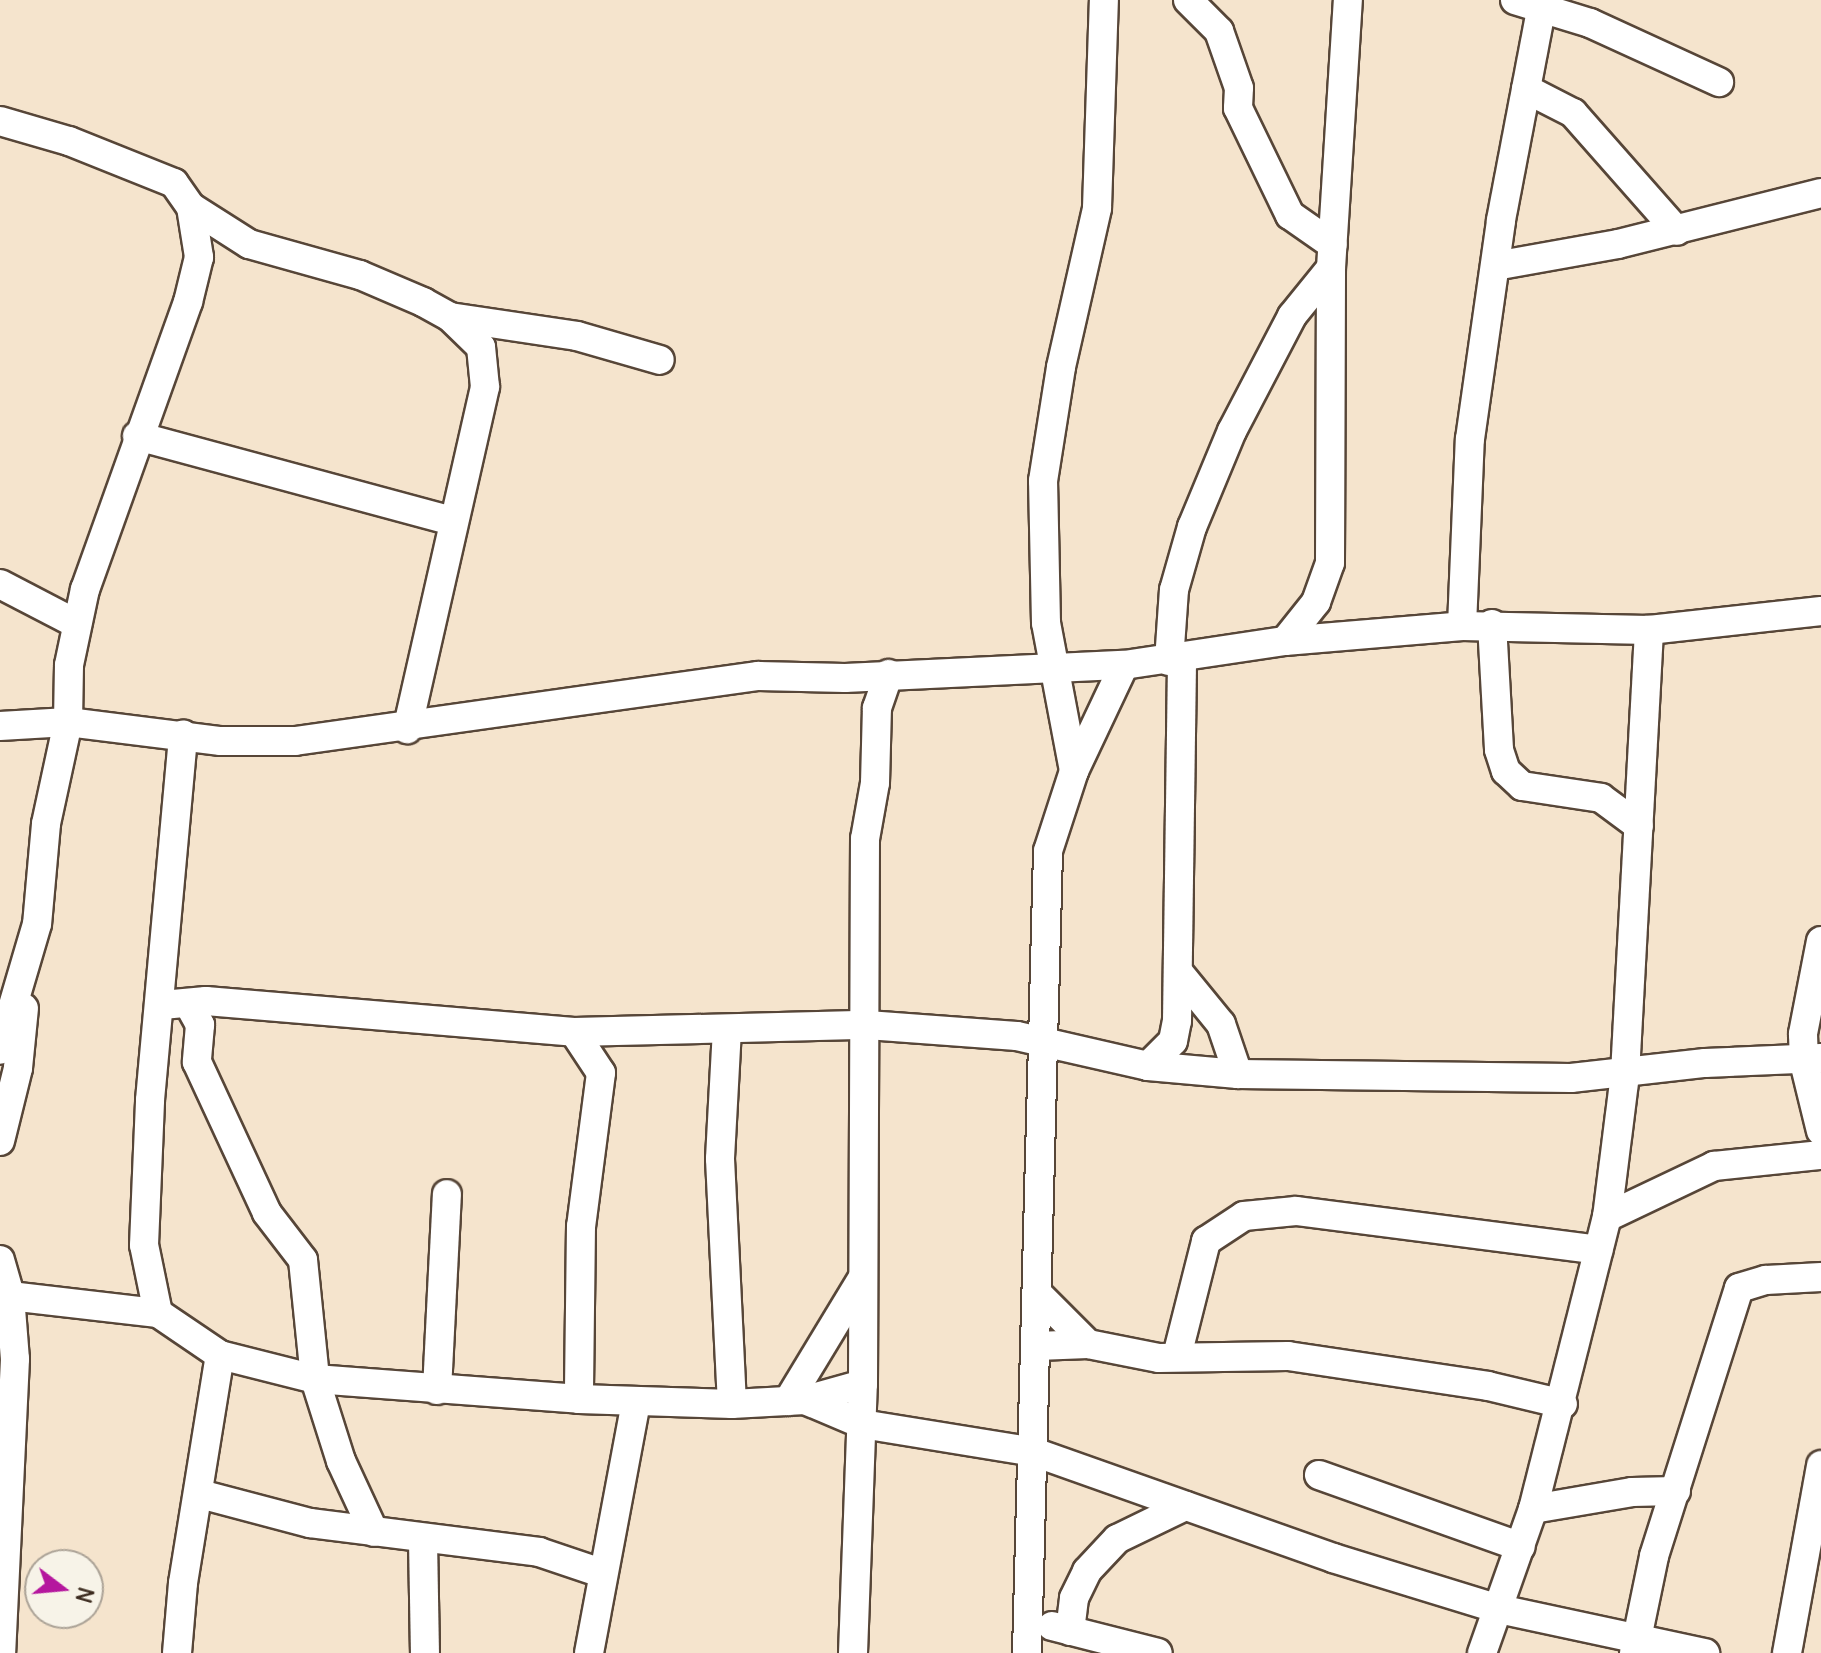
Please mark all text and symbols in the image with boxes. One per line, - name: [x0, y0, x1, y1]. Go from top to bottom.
- north arrow: [24, 1549, 104, 1629]
- text: N: [70, 1584, 101, 1606]

